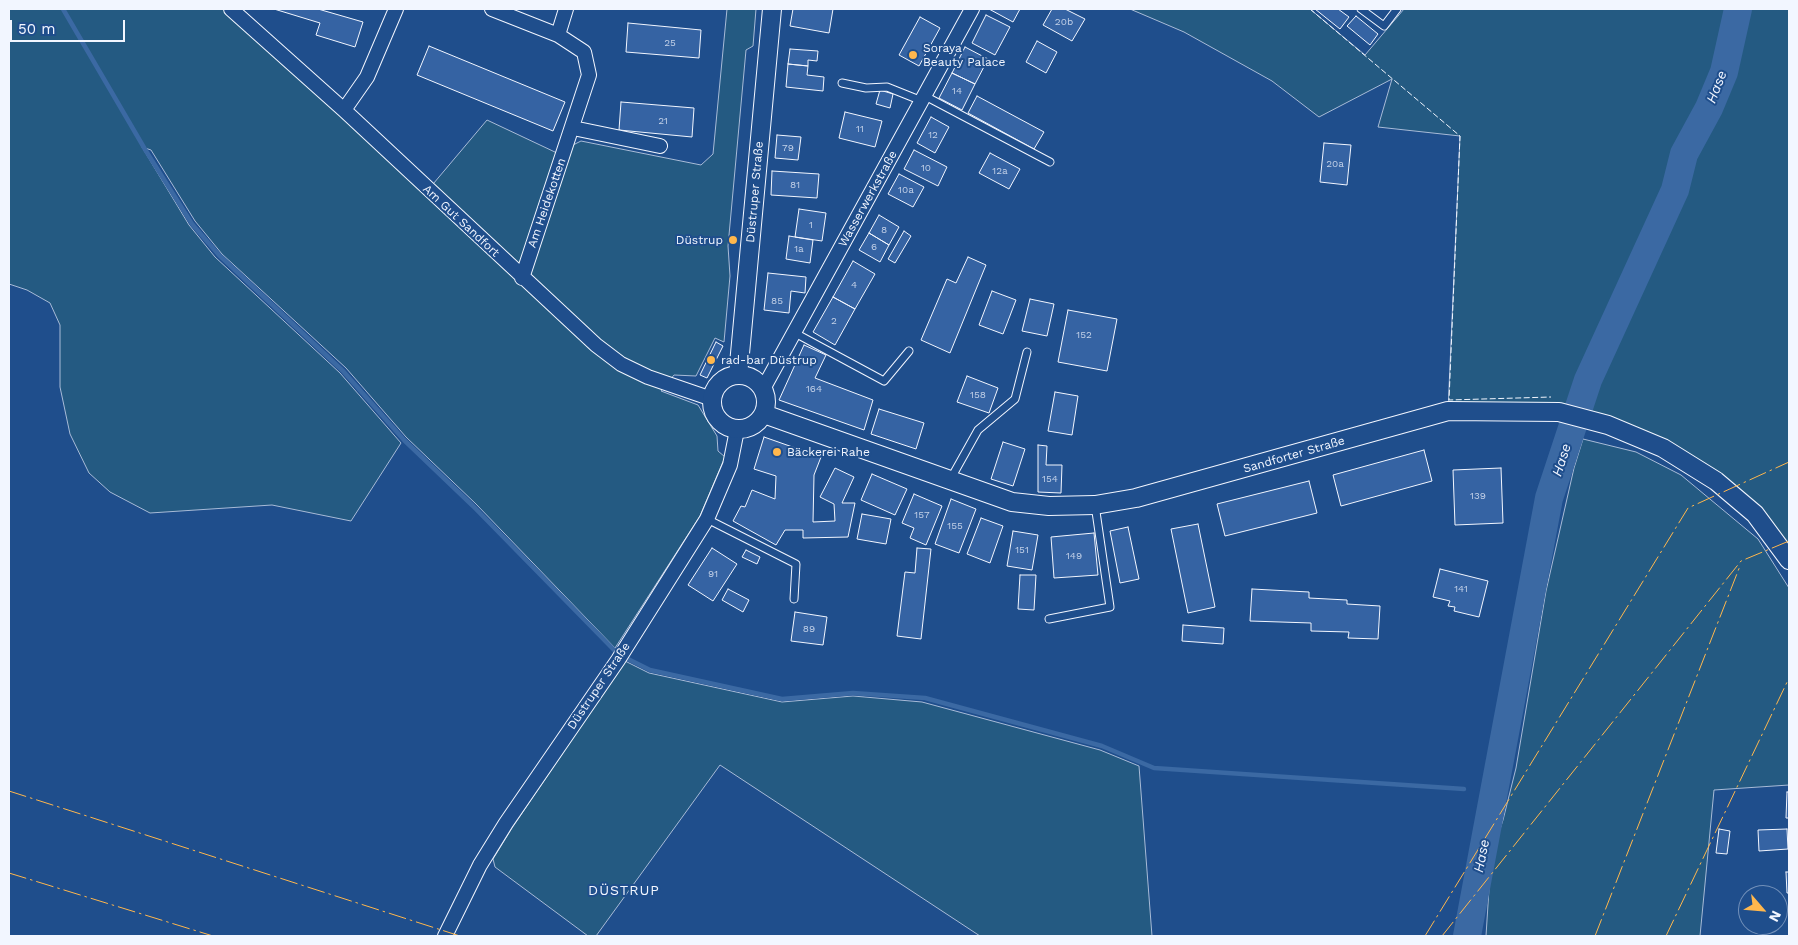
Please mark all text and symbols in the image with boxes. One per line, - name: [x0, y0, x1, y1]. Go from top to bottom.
- scale bar: [12, 10, 128, 42]
- house number: 20b: [1055, 16, 1073, 28]
- text: 50 m: [18, 20, 55, 38]
- house number: 25: [664, 37, 676, 49]
- place label: Soraya Beauty Palace: [923, 41, 1005, 69]
- marker: Soraya Beauty Palace: [907, 49, 919, 61]
- water label: Hase: [1703, 68, 1731, 106]
- house number: 14: [952, 85, 962, 97]
- house number: 21: [658, 115, 668, 127]
- house number: 11: [856, 123, 864, 135]
- house number: 12: [928, 129, 938, 141]
- street label: Düstruper Straße: [743, 141, 767, 243]
- house number: 79: [782, 142, 794, 154]
- street label: Wasserwerkstraße: [836, 148, 900, 250]
- street label: Am Heidekotten: [525, 156, 569, 250]
- house number: 20a: [1326, 158, 1344, 170]
- house number: 10: [921, 162, 931, 174]
- house number: 12a: [992, 165, 1008, 177]
- house number: 81: [790, 179, 800, 191]
- street label: Am Gut Sandfort: [420, 182, 502, 260]
- house number: 10a: [898, 184, 914, 196]
- house number: 1: [809, 219, 813, 231]
- house number: 8: [881, 224, 887, 236]
- place label: Düstrup: [676, 233, 723, 247]
- marker: Düstrup: [727, 234, 739, 246]
- house number: 6: [871, 241, 877, 253]
- house number: 1a: [794, 243, 804, 255]
- house number: 4: [851, 279, 857, 291]
- house number: 85: [771, 295, 783, 307]
- house number: 2: [831, 315, 837, 327]
- house number: 152: [1076, 329, 1092, 341]
- place label: rad-bar Düstrup: [721, 353, 817, 367]
- marker: rad-bar Düstrup: [705, 354, 717, 366]
- house number: 164: [806, 383, 822, 395]
- house number: 158: [970, 389, 986, 401]
- street label: Sandforter Straße: [1241, 434, 1347, 476]
- water label: Hase: [1549, 441, 1575, 479]
- place label: Bäckerei Rahe: [787, 445, 870, 459]
- marker: Bäckerei Rahe: [771, 446, 783, 458]
- house number: 154: [1042, 473, 1058, 485]
- house number: 139: [1470, 490, 1486, 502]
- house number: 157: [914, 509, 930, 521]
- house number: 155: [947, 520, 963, 532]
- house number: 151: [1015, 544, 1029, 556]
- house number: 149: [1066, 550, 1082, 562]
- house number: 91: [708, 568, 718, 580]
- house number: 141: [1454, 583, 1468, 595]
- house number: 89: [803, 623, 815, 635]
- street label: Düstruper Straße: [565, 640, 633, 732]
- water label: Hase: [1471, 838, 1493, 874]
- district label: DÜSTRUP: [587, 883, 661, 899]
- north arrow: [1738, 885, 1788, 935]
- text: N: [1766, 908, 1785, 925]

